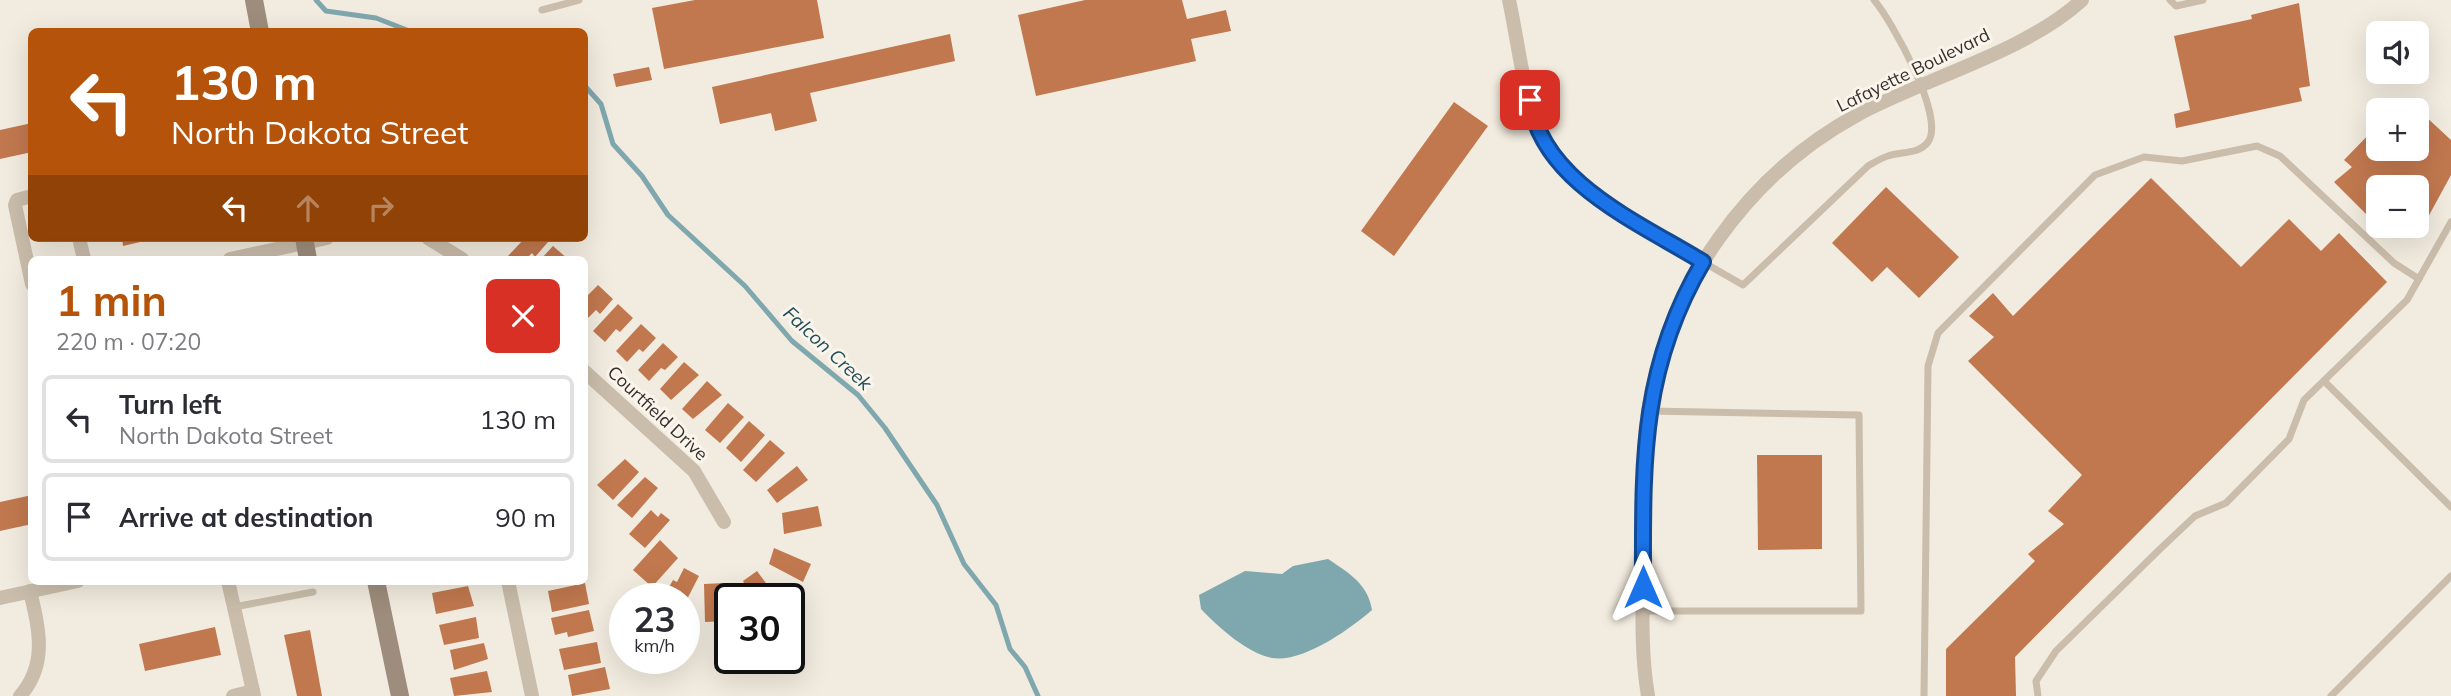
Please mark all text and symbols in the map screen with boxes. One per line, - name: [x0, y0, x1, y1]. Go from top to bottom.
- map controls: [2366, 21, 2429, 238]
- button: sound: [2366, 21, 2429, 84]
- street label: Lafayette Boulevard: [1833, 23, 1993, 117]
- text: 130 m: [171, 51, 317, 112]
- icon: left: [56, 56, 147, 147]
- pin: [1500, 70, 1560, 130]
- icon: arrive: [1511, 81, 1549, 119]
- button: +: [2366, 98, 2429, 161]
- text: North Dakota Street: [171, 112, 468, 152]
- button: −: [2366, 175, 2429, 238]
- icon: left: [216, 189, 254, 227]
- icon: ahead: [289, 189, 327, 227]
- icon: right: [362, 189, 400, 227]
- text: 1 min: [56, 274, 167, 327]
- button: close: [486, 279, 560, 353]
- water label: Falcon Creek: [779, 301, 878, 396]
- text: 220 m · 07:20: [56, 327, 201, 356]
- street label: Courtfield Drive: [603, 361, 713, 465]
- text: Turn left: [119, 388, 221, 421]
- icon: left: [60, 400, 98, 438]
- text: 130 m: [480, 403, 556, 436]
- text: North Dakota Street: [119, 421, 333, 450]
- icon: arrive: [60, 498, 98, 536]
- text: Arrive at destination: [119, 501, 374, 534]
- text: 90 m: [495, 501, 556, 534]
- position arrow: [1606, 550, 1680, 624]
- speed limit sign: 30: [714, 583, 805, 674]
- text: 23: [633, 597, 676, 641]
- text: km/h: [634, 634, 675, 657]

